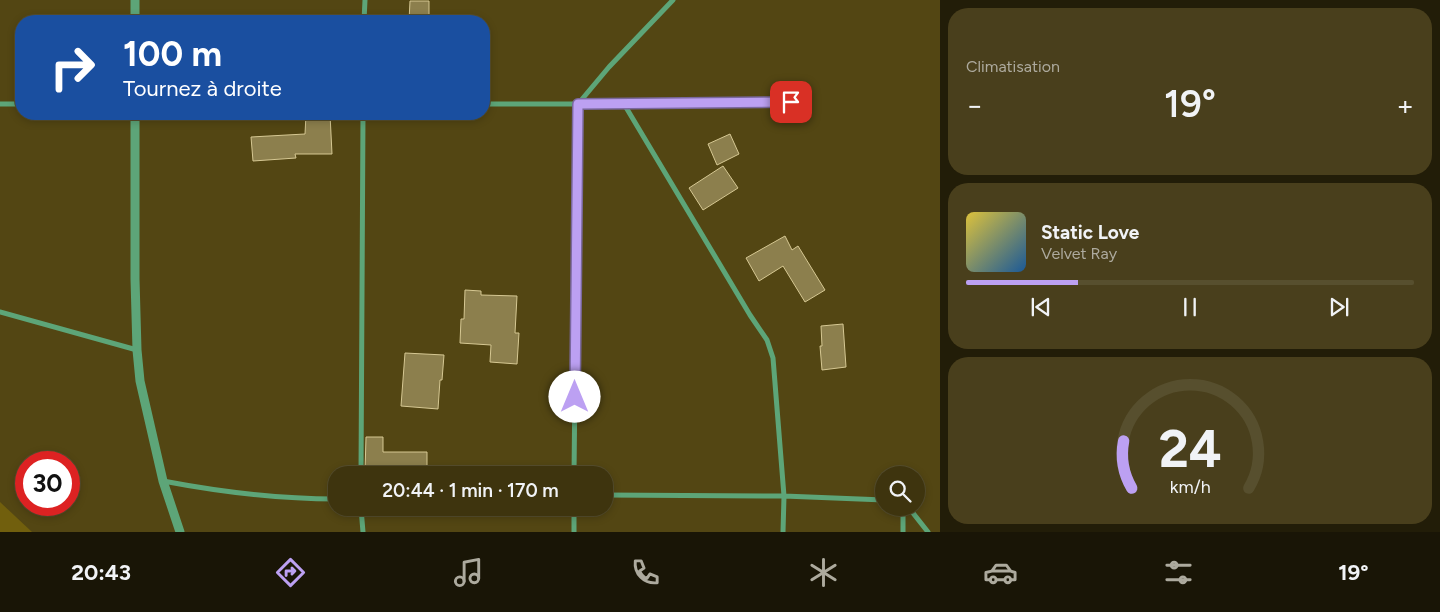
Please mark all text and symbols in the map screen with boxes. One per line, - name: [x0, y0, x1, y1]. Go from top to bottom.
- text: 100 m: [123, 33, 222, 75]
- icon: right: [40, 35, 105, 100]
- text: Climatisation: [966, 57, 1060, 76]
- text: Tournez à droite: [123, 75, 282, 102]
- pin: [770, 81, 812, 123]
- text: 19°: [1164, 81, 1216, 127]
- icon: arrive: [777, 88, 805, 116]
- text: −: [966, 88, 983, 122]
- text: +: [1397, 88, 1414, 122]
- text: Static Love: [1041, 221, 1139, 244]
- text: Velvet Ray: [1041, 244, 1117, 263]
- icon: previous: [1027, 293, 1055, 321]
- icon: pause: [1176, 293, 1204, 321]
- icon: next: [1325, 293, 1353, 321]
- position arrow: [548, 370, 600, 422]
- text: 24: [1158, 418, 1222, 480]
- speed limit sign: 30: [15, 451, 80, 516]
- map controls: [875, 466, 925, 516]
- button: search: [875, 466, 925, 516]
- text: km/h: [1170, 476, 1210, 497]
- text: 20:44 · 1 min · 170 m: [382, 479, 559, 502]
- icon: directions: [273, 555, 308, 590]
- icon: music: [451, 555, 486, 590]
- icon: phone: [628, 555, 663, 590]
- icon: climate: [806, 555, 841, 590]
- icon: car: [983, 555, 1018, 590]
- icon: filters: [1161, 555, 1196, 590]
- text: 20:43: [71, 559, 131, 586]
- text: 19°: [1338, 559, 1369, 586]

